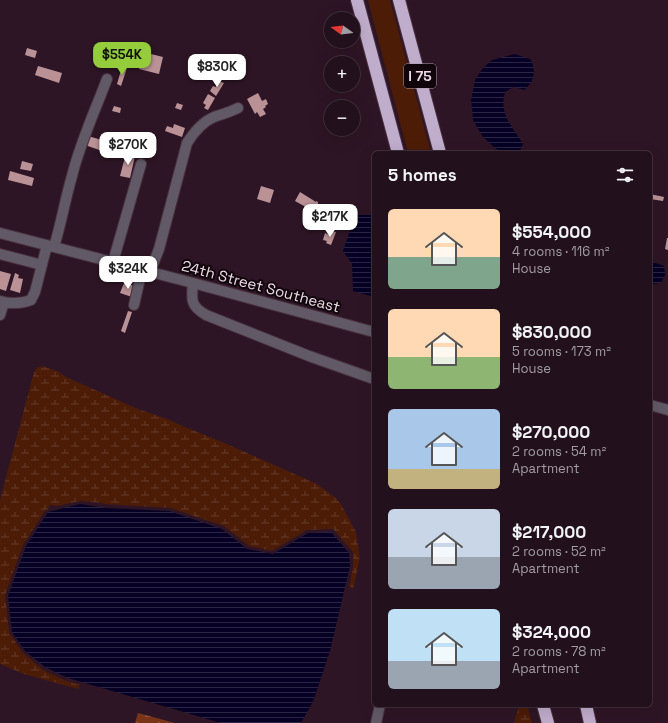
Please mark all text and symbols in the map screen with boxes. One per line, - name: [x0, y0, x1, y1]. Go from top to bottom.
- north arrow: [324, 12, 360, 48]
- map controls: [324, 12, 360, 136]
- pin: $554K: [94, 42, 150, 76]
- text: $554K: [102, 46, 142, 63]
- pin: $830K: [189, 54, 245, 88]
- button: +: [324, 56, 360, 92]
- text: $830K: [197, 58, 237, 75]
- road number: I 75: [404, 64, 436, 88]
- button: −: [324, 100, 360, 136]
- pin: $270K: [100, 132, 156, 166]
- text: $270K: [108, 136, 148, 153]
- text: 5 homes: [388, 164, 457, 186]
- icon: filters: [614, 164, 636, 186]
- pin: $217K: [302, 204, 358, 238]
- text: $217K: [312, 208, 348, 225]
- text: $554,000: [512, 221, 591, 243]
- icon: home: [420, 225, 468, 273]
- text: 4 rooms · 116 m²: [512, 243, 609, 260]
- pin: $324K: [100, 256, 156, 290]
- street label: 24th Street Southeast: [180, 256, 342, 316]
- text: $324K: [108, 260, 148, 277]
- text: House: [512, 260, 551, 277]
- text: $830,000: [512, 321, 592, 343]
- icon: home: [420, 325, 468, 373]
- text: 5 rooms · 173 m²: [512, 343, 611, 360]
- text: House: [512, 360, 551, 377]
- text: $270,000: [512, 421, 590, 443]
- icon: home: [420, 425, 468, 473]
- text: 2 rooms · 54 m²: [512, 443, 606, 460]
- text: Apartment: [512, 460, 580, 477]
- text: $217,000: [512, 521, 586, 543]
- icon: home: [420, 525, 468, 573]
- text: 2 rooms · 52 m²: [512, 543, 606, 560]
- text: Apartment: [512, 560, 580, 577]
- text: $324,000: [512, 621, 591, 643]
- icon: home: [420, 625, 468, 673]
- text: 2 rooms · 78 m²: [512, 643, 606, 660]
- text: Apartment: [512, 660, 580, 677]

